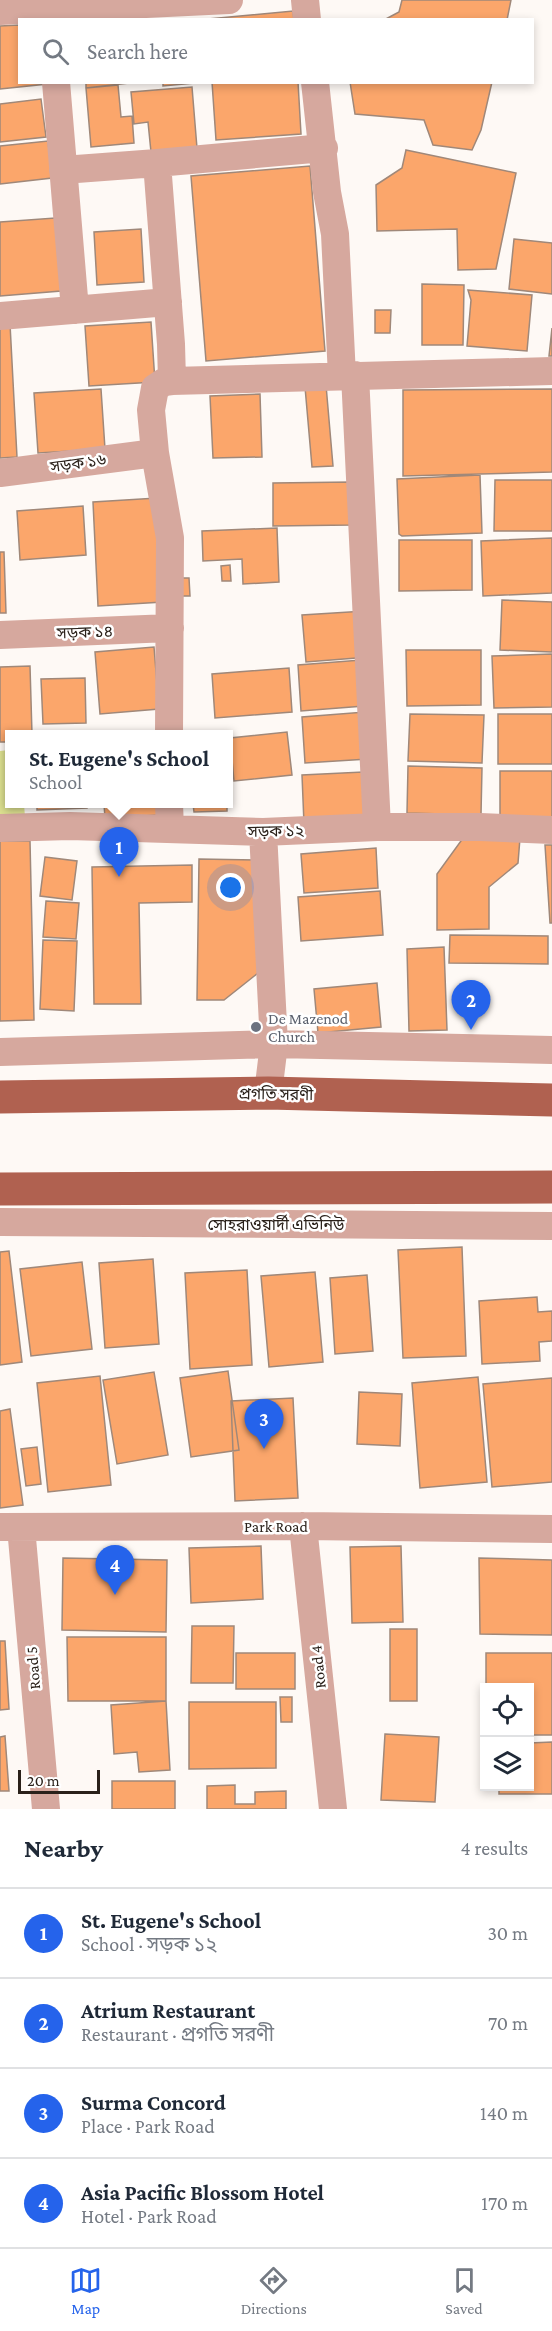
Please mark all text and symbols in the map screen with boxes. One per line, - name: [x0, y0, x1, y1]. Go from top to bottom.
- search box: [18, 18, 534, 84]
- icon: search: [39, 35, 72, 68]
- text: Search here: [87, 39, 188, 64]
- street label: সড়ক ১৬: [48, 451, 108, 475]
- street label: সড়ক ১৪: [56, 623, 113, 642]
- popup: [5, 730, 233, 808]
- text: St. Eugene's School: [29, 746, 209, 771]
- text: School: [29, 771, 82, 793]
- street label: সড়ক ১২: [247, 822, 305, 840]
- pin: 1: [100, 828, 138, 877]
- your location: [216, 873, 245, 902]
- pin: 2: [452, 980, 490, 1030]
- place label: De Mazenod Church: [268, 1010, 349, 1045]
- marker: De Mazenod Church: [249, 1020, 263, 1034]
- street label: প্রগতি সরণী: [238, 1084, 314, 1103]
- street label: সোহরাওয়ার্দী এভিনিউ: [208, 1214, 345, 1233]
- pin: 3: [244, 1400, 284, 1449]
- street label: Park Road: [244, 1518, 309, 1535]
- pin: 4: [96, 1546, 134, 1595]
- street label: Road 4: [307, 1644, 329, 1690]
- street label: Road 5: [23, 1646, 43, 1690]
- map controls: [480, 1683, 534, 1791]
- button: locate: [480, 1683, 534, 1737]
- button: layers: [480, 1737, 534, 1791]
- scale bar: [18, 1767, 100, 1794]
- text: 20 m: [27, 1772, 60, 1789]
- text: Nearby: [24, 1834, 103, 1863]
- text: 4 results: [461, 1837, 528, 1859]
- text: St. Eugene's School: [81, 1908, 261, 1933]
- text: 1: [40, 1922, 47, 1944]
- text: 30 m: [487, 1922, 528, 1944]
- text: School · সড়ক ১২: [81, 1933, 217, 1955]
- text: Atrium Restaurant: [81, 1998, 255, 2023]
- text: 2: [38, 2012, 49, 2034]
- text: 70 m: [488, 2012, 528, 2034]
- text: Restaurant · প্রগতি সরণী: [81, 2023, 274, 2045]
- text: Surma Concord: [81, 2090, 226, 2115]
- text: 3: [39, 2102, 48, 2124]
- text: 140 m: [480, 2102, 528, 2124]
- text: Place · Park Road: [81, 2115, 215, 2137]
- text: Asia Pacific Blossom Hotel: [81, 2180, 324, 2205]
- text: 4: [38, 2192, 49, 2214]
- text: 170 m: [481, 2192, 528, 2214]
- text: Hotel · Park Road: [81, 2205, 217, 2227]
- tab: Map: [69, 2264, 102, 2317]
- tab: Directions: [241, 2264, 307, 2317]
- tab: Saved: [445, 2264, 483, 2317]

